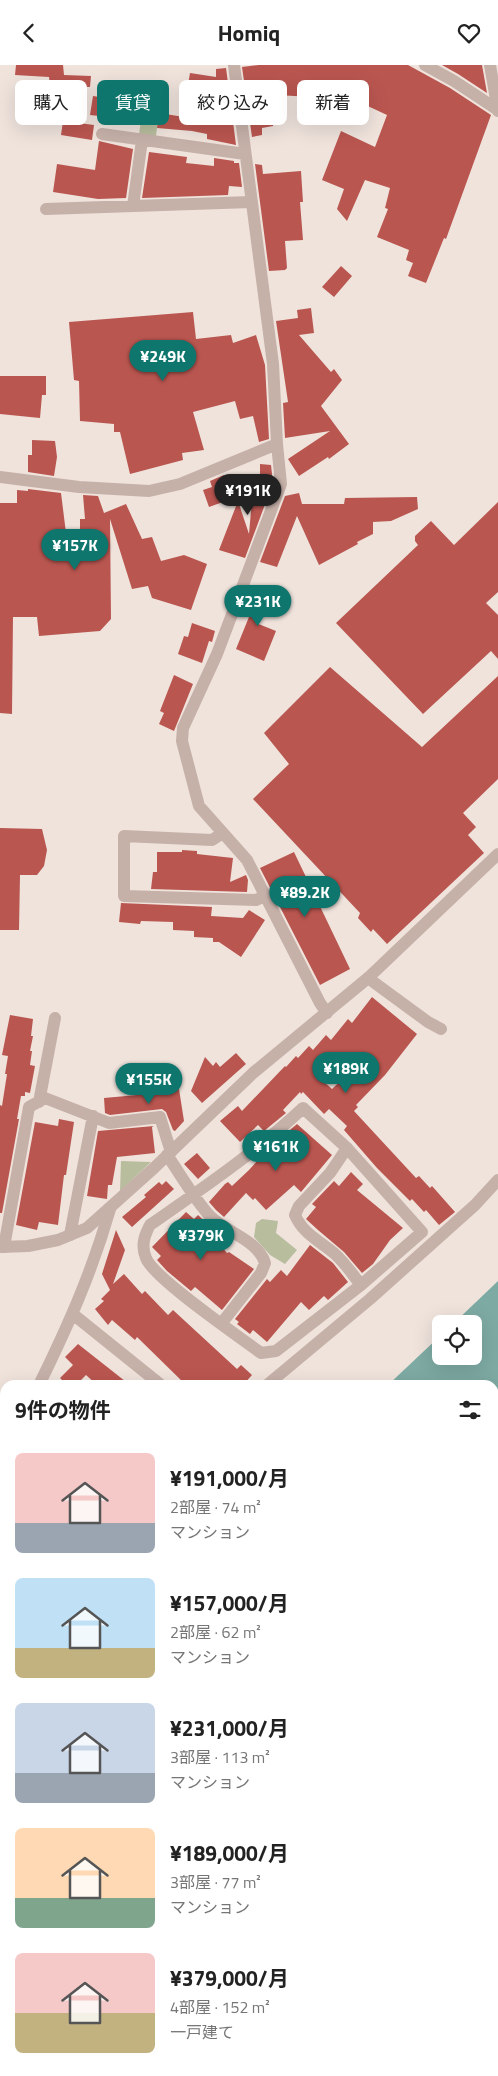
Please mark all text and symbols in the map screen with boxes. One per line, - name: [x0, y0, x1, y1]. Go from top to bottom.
- text: Homiq: [218, 16, 280, 50]
- icon: back: [15, 19, 43, 47]
- icon: heart: [455, 19, 483, 47]
- chip: 購入: [15, 80, 87, 125]
- chip: 賃貸: [97, 80, 169, 125]
- chip: 絞り込み: [179, 80, 287, 125]
- chip: 新着: [297, 80, 369, 125]
- pin: ¥249K: [128, 339, 198, 382]
- text: ¥249K: [140, 344, 186, 368]
- pin: ¥191K: [213, 473, 283, 516]
- text: ¥191K: [225, 478, 271, 502]
- pin: ¥157K: [40, 529, 110, 571]
- text: ¥157K: [52, 533, 98, 557]
- pin: ¥231K: [223, 585, 293, 627]
- text: ¥231K: [235, 589, 281, 613]
- pin: ¥89.2K: [264, 875, 346, 918]
- text: ¥89.2K: [280, 880, 330, 904]
- pin: ¥189K: [311, 1051, 381, 1094]
- text: ¥189K: [323, 1056, 369, 1080]
- pin: ¥155K: [114, 1063, 184, 1105]
- text: ¥155K: [126, 1067, 172, 1091]
- pin: ¥161K: [241, 1129, 311, 1172]
- text: ¥161K: [253, 1134, 299, 1158]
- pin: ¥379K: [166, 1219, 236, 1261]
- text: ¥379K: [178, 1223, 224, 1247]
- map controls: [432, 1315, 482, 1365]
- button: locate: [432, 1315, 482, 1365]
- text: 9件の物件: [15, 1394, 111, 1426]
- icon: filters: [456, 1396, 484, 1424]
- text: ¥191,000/月: [170, 1462, 289, 1494]
- icon: home: [55, 1473, 115, 1533]
- text: 2部屋 · 74 m²: [170, 1495, 261, 1519]
- text: マンション: [170, 1520, 250, 1544]
- text: ¥157,000/月: [170, 1587, 289, 1619]
- icon: home: [55, 1598, 115, 1658]
- text: 2部屋 · 62 m²: [170, 1620, 261, 1644]
- text: マンション: [170, 1645, 250, 1669]
- text: ¥231,000/月: [170, 1712, 289, 1744]
- icon: home: [55, 1723, 115, 1783]
- text: 3部屋 · 113 m²: [170, 1745, 270, 1769]
- text: マンション: [170, 1770, 250, 1794]
- text: ¥189,000/月: [170, 1837, 289, 1869]
- icon: home: [55, 1848, 115, 1908]
- text: 3部屋 · 77 m²: [170, 1870, 261, 1894]
- text: マンション: [170, 1895, 250, 1919]
- text: ¥379,000/月: [170, 1962, 289, 1994]
- icon: home: [55, 1973, 115, 2033]
- text: 4部屋 · 152 m²: [170, 1995, 270, 2019]
- text: 一戸建て: [170, 2020, 234, 2044]

